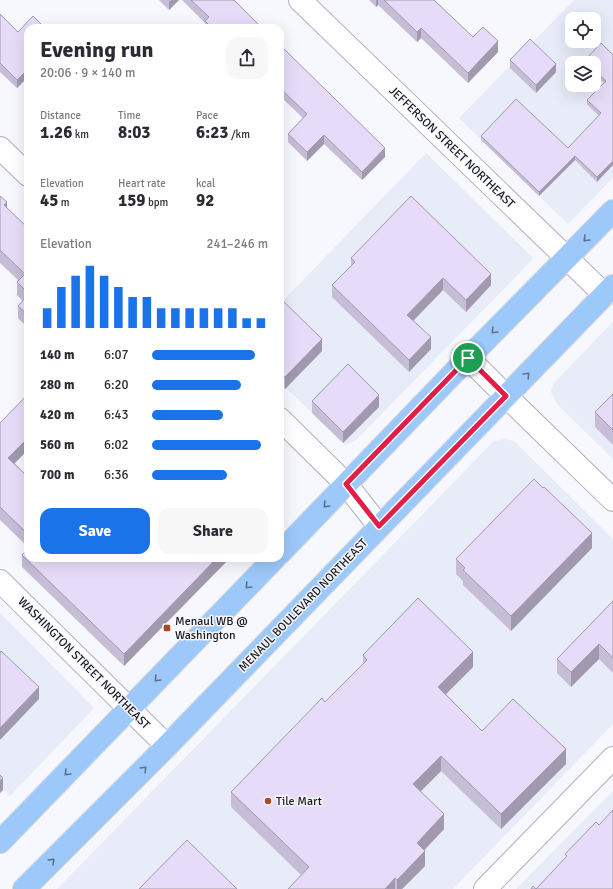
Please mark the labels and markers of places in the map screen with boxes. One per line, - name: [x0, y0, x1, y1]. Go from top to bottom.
- pin: [451, 341, 485, 375]
- place label: Menaul WB @ Washington: [175, 614, 248, 643]
- marker: Menaul WB @ Washington: [162, 623, 172, 633]
- place label: Tile Mart: [276, 794, 322, 809]
- marker: Tile Mart: [263, 796, 273, 806]

